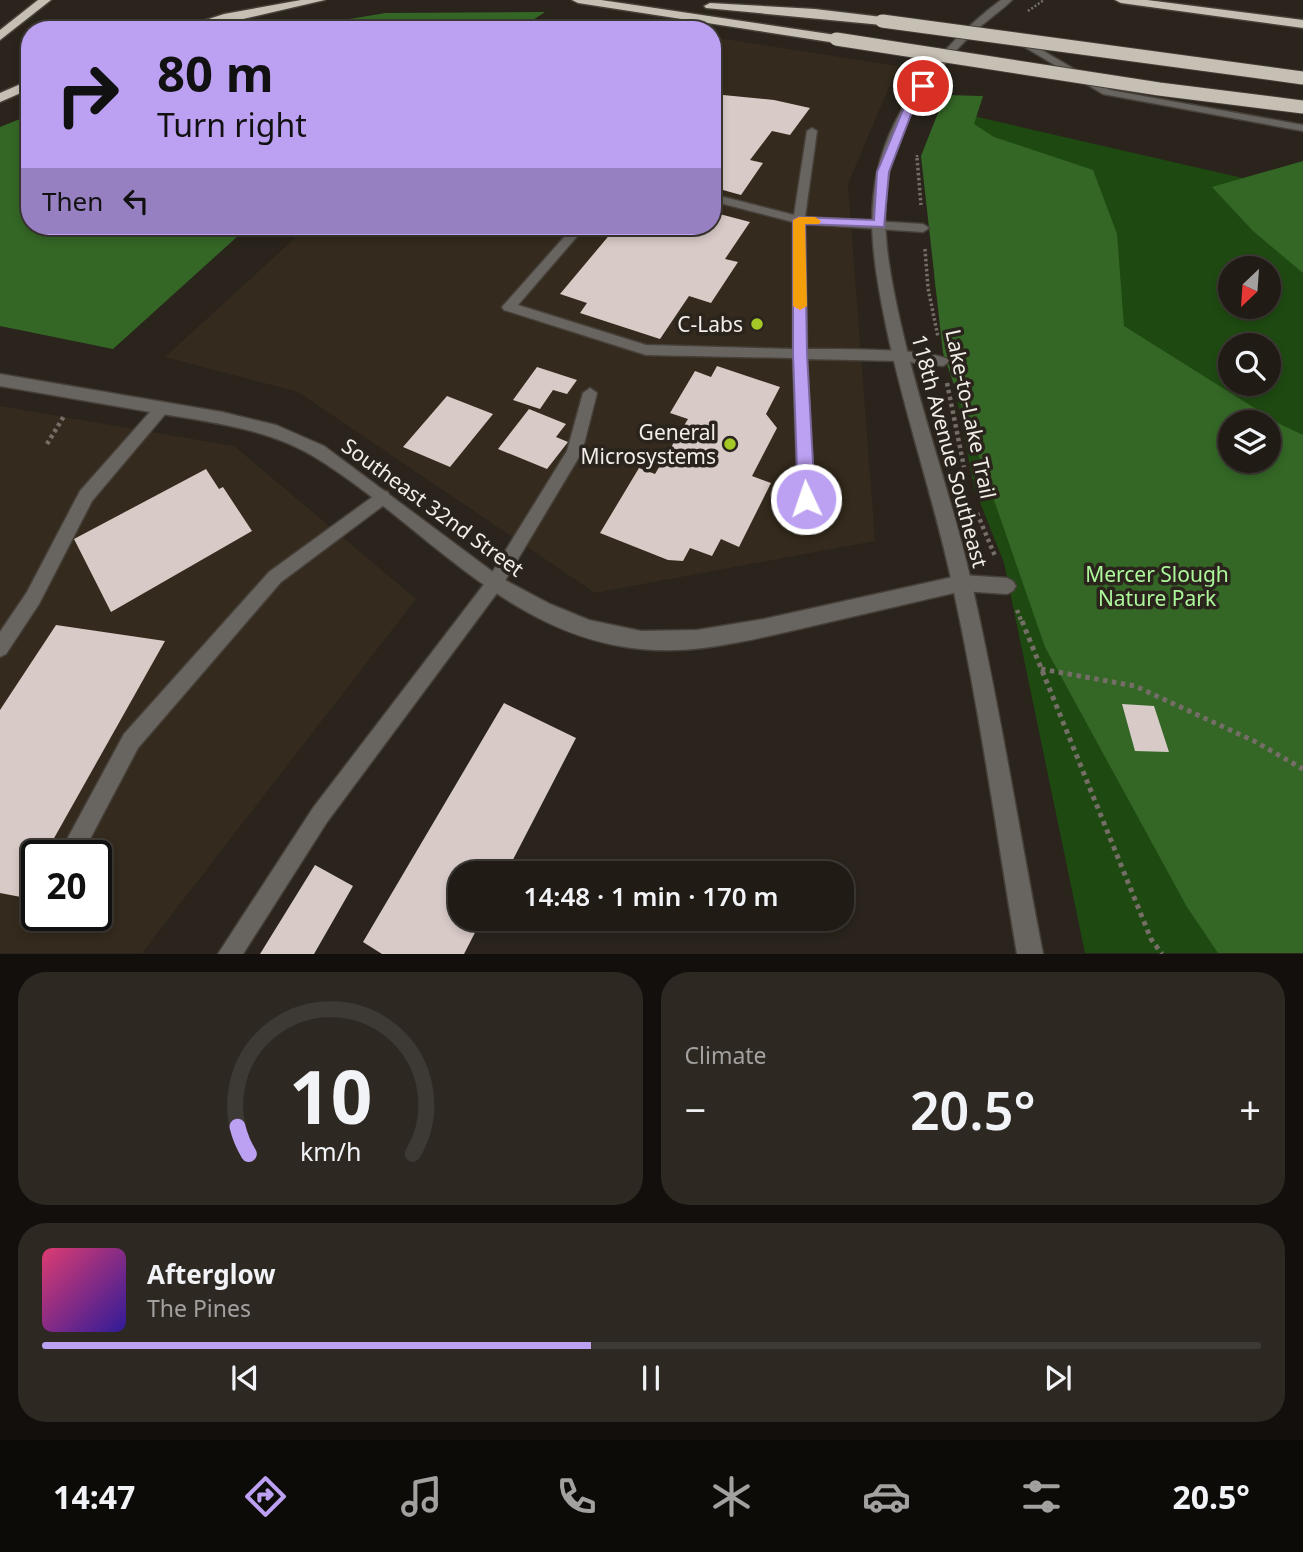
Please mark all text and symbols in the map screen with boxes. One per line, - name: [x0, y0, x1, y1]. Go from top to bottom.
- text: 80 m: [157, 40, 274, 106]
- icon: right: [42, 49, 133, 140]
- pin: [893, 56, 953, 116]
- icon: arrive: [904, 67, 942, 105]
- text: Turn right: [157, 103, 307, 146]
- icon: left: [117, 182, 155, 220]
- text: Then: [42, 183, 103, 219]
- north arrow: [1218, 256, 1281, 318]
- map controls: [1218, 256, 1281, 473]
- place label: C-Labs: [677, 310, 743, 338]
- marker: C-Labs: [749, 316, 765, 332]
- street label: Lake-to-Lake Trail: [939, 327, 1003, 501]
- street label: 118th Avenue Southeast: [905, 331, 995, 571]
- button: search: [1218, 333, 1281, 396]
- button: layers: [1218, 410, 1281, 473]
- place label: General Microsystems: [581, 418, 716, 470]
- street label: Southeast 32nd Street: [336, 431, 530, 583]
- marker: General Microsystems: [722, 436, 738, 452]
- position arrow: [769, 462, 843, 536]
- park label: Mercer Slough Nature Park: [1085, 560, 1229, 612]
- speed limit sign: 20: [21, 840, 112, 931]
- text: 14:48 · 1 min · 170 m: [524, 878, 778, 914]
- text: Climate: [685, 1039, 767, 1071]
- text: 10: [289, 1047, 372, 1146]
- text: 20.5°: [910, 1074, 1036, 1145]
- text: −: [685, 1083, 706, 1135]
- text: +: [1239, 1083, 1261, 1135]
- text: km/h: [299, 1134, 361, 1168]
- text: Afterglow: [147, 1256, 275, 1292]
- text: The Pines: [147, 1292, 251, 1324]
- icon: previous: [226, 1359, 264, 1397]
- icon: pause: [632, 1359, 670, 1397]
- icon: next: [1039, 1359, 1077, 1397]
- icon: directions: [241, 1472, 290, 1521]
- icon: music: [397, 1472, 446, 1521]
- icon: phone: [552, 1472, 601, 1521]
- icon: climate: [707, 1472, 756, 1521]
- icon: car: [862, 1472, 911, 1521]
- icon: filters: [1017, 1472, 1066, 1521]
- text: 14:47: [53, 1475, 135, 1518]
- text: 20.5°: [1172, 1475, 1250, 1518]

